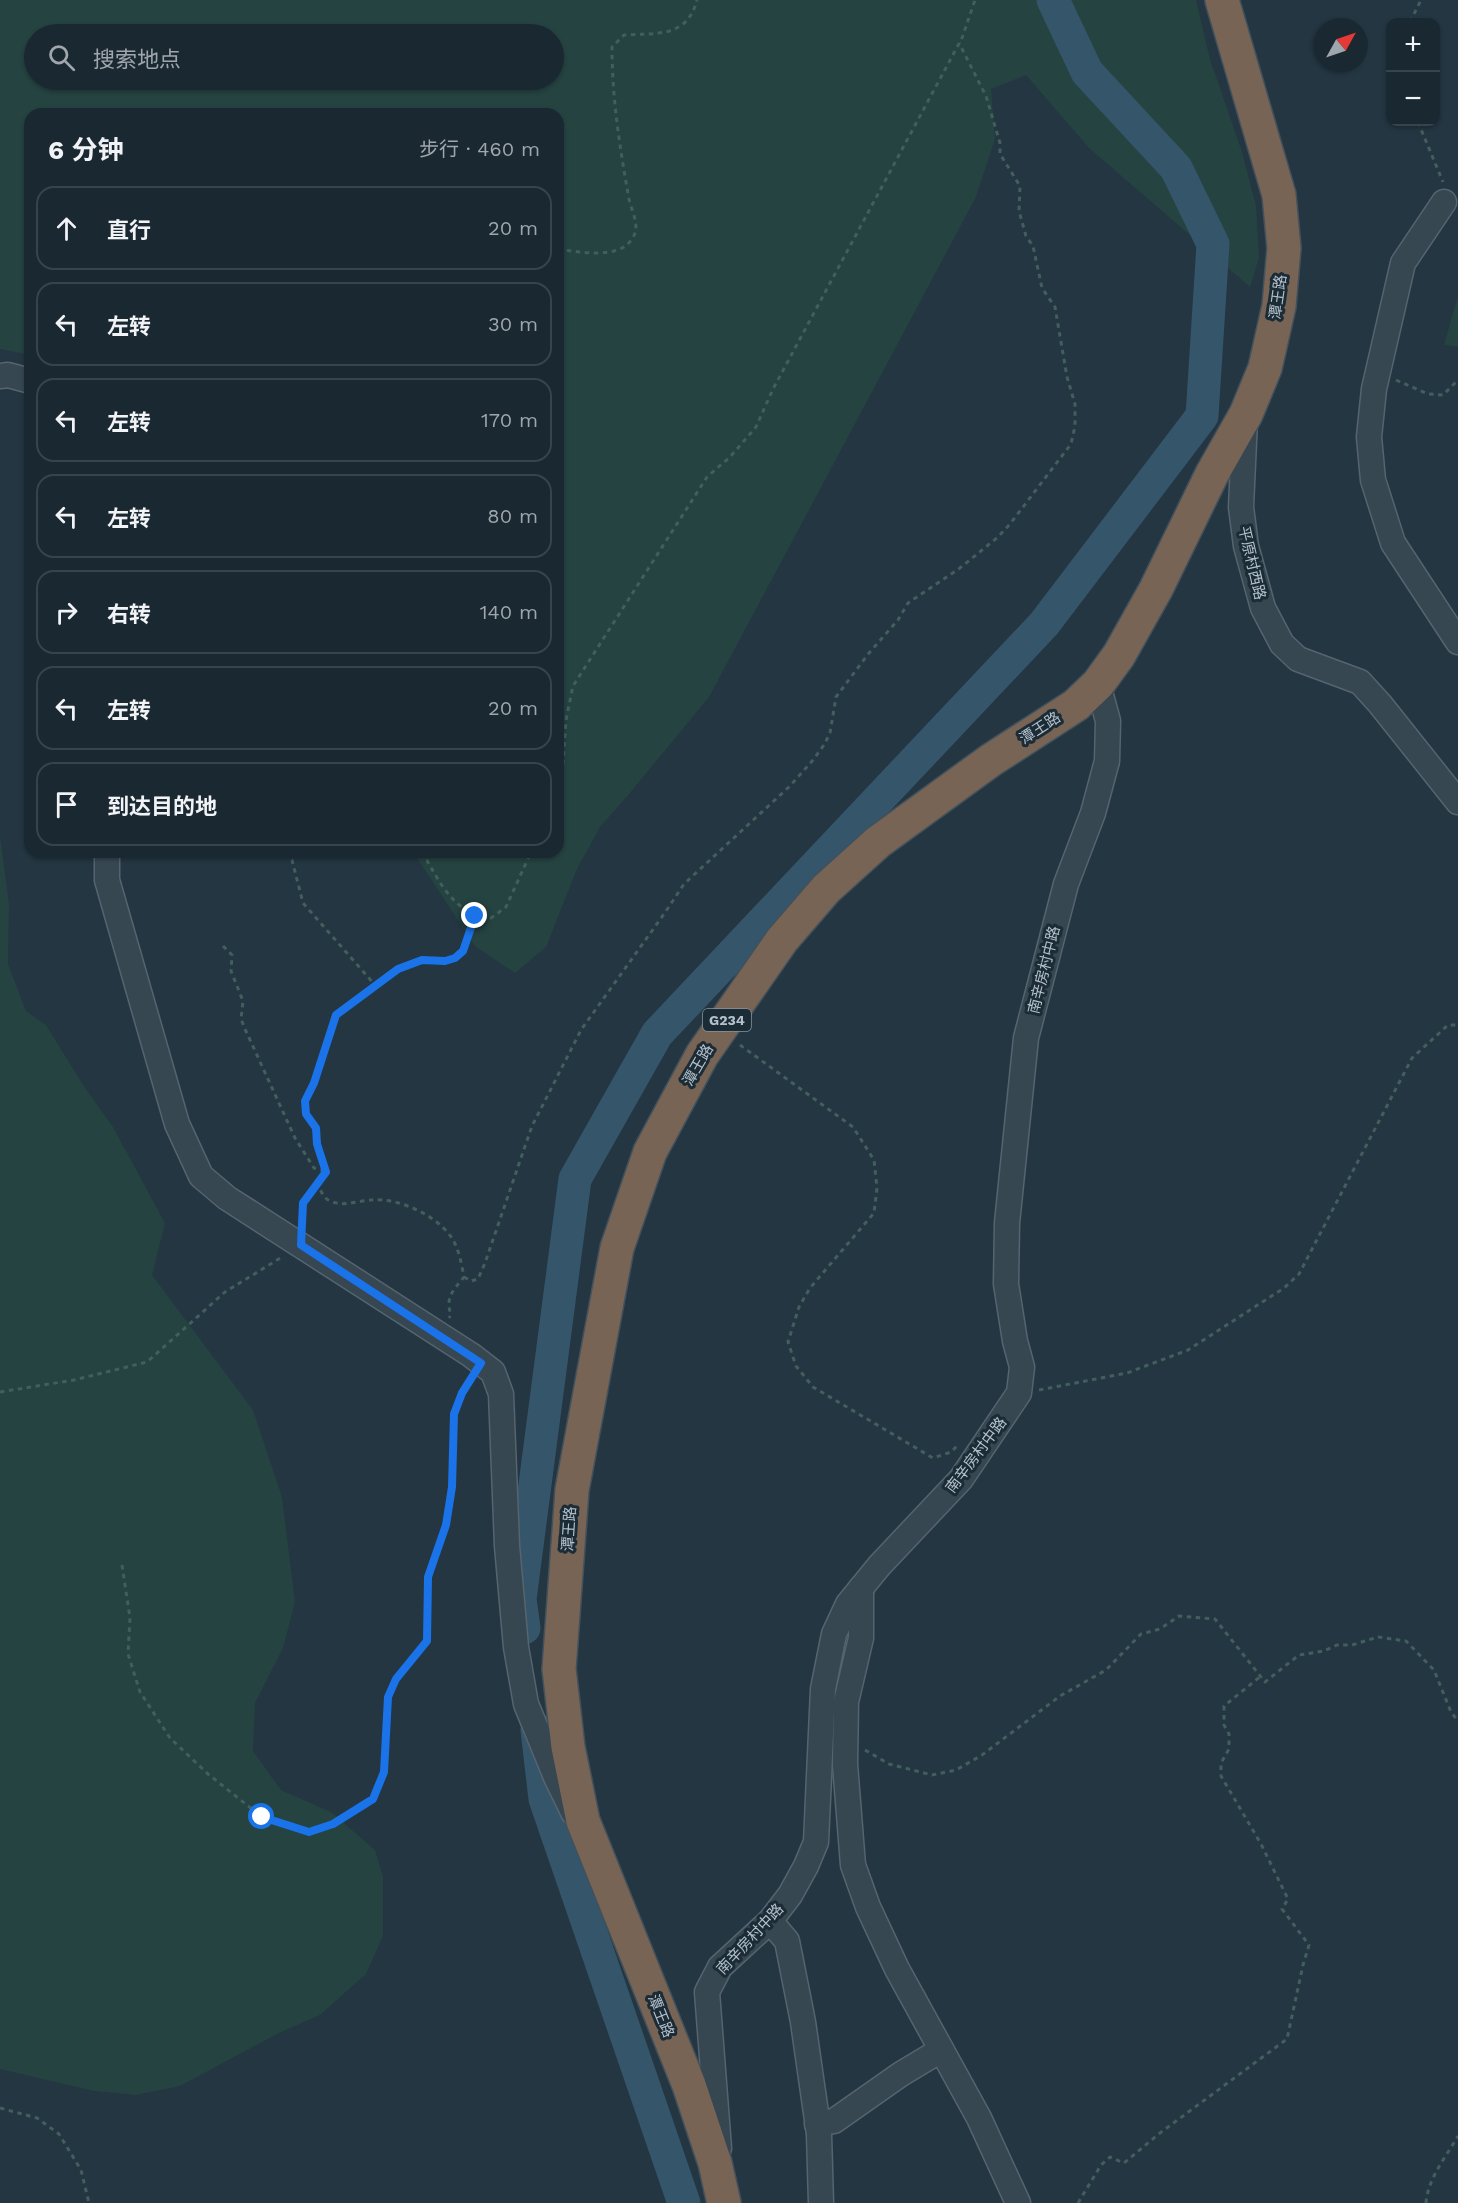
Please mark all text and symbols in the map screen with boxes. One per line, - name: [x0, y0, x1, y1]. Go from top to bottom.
- north arrow: [1314, 18, 1368, 72]
- map controls: [1386, 18, 1440, 126]
- button: +: [1386, 18, 1440, 72]
- search box: [24, 24, 564, 90]
- icon: search: [45, 41, 78, 74]
- text: 搜索地点: [93, 47, 181, 72]
- button: −: [1386, 72, 1440, 126]
- text: 6 分钟: [48, 135, 123, 165]
- text: 步行 · 460 m: [419, 137, 540, 161]
- icon: ahead: [50, 212, 83, 245]
- text: 20 m: [488, 216, 538, 240]
- text: 直行: [107, 218, 151, 243]
- street label: 潭王路: [1266, 273, 1290, 321]
- icon: left: [50, 308, 83, 341]
- text: 30 m: [488, 312, 538, 336]
- text: 左转: [107, 314, 151, 339]
- icon: left: [50, 404, 83, 437]
- text: 170 m: [481, 408, 538, 432]
- text: 左转: [107, 410, 151, 435]
- icon: left: [50, 500, 83, 533]
- text: 80 m: [487, 504, 538, 528]
- text: 左转: [107, 506, 151, 531]
- street label: 平原村西路: [1235, 524, 1269, 602]
- icon: right: [50, 596, 83, 629]
- text: 140 m: [480, 600, 538, 624]
- text: 右转: [107, 602, 151, 627]
- icon: left: [50, 692, 83, 725]
- text: 20 m: [488, 696, 538, 720]
- text: 左转: [107, 698, 151, 723]
- street label: 潭王路: [1016, 708, 1064, 748]
- icon: arrive: [50, 788, 83, 821]
- text: 到达目的地: [107, 794, 217, 819]
- route end: [461, 902, 487, 928]
- street label: 南辛房村中路: [1024, 924, 1064, 1016]
- road number: G234: [703, 1009, 751, 1031]
- street label: 潭王路: [679, 1041, 717, 1089]
- street label: 南辛房村中路: [942, 1414, 1010, 1496]
- street label: 潭王路: [558, 1506, 580, 1552]
- route start: [248, 1803, 274, 1829]
- street label: 南辛房村中路: [713, 1900, 787, 1978]
- street label: 潭王路: [644, 1992, 678, 2040]

